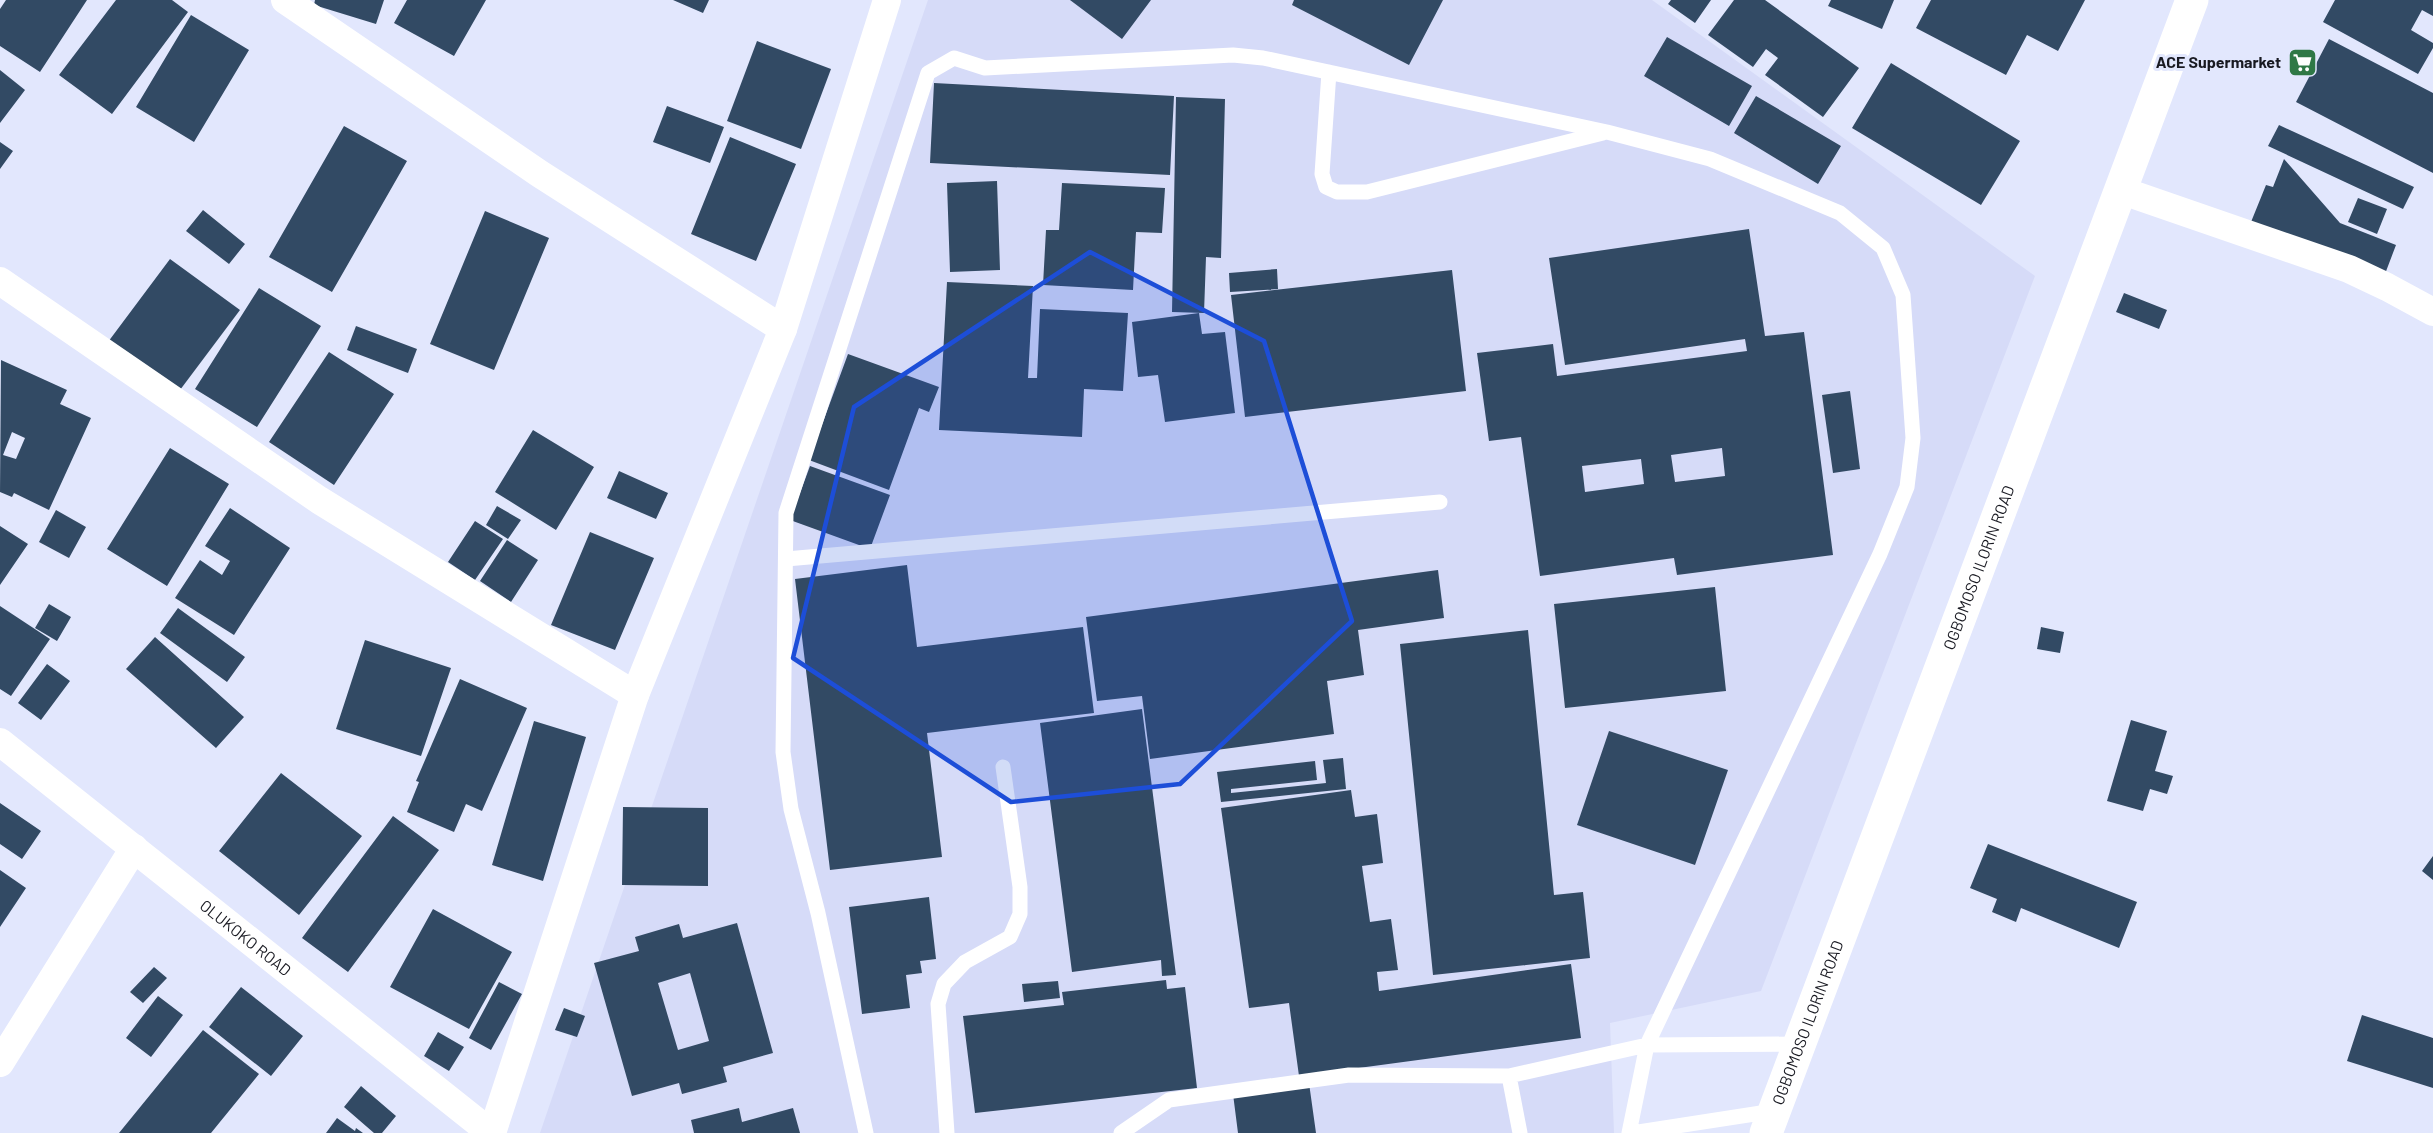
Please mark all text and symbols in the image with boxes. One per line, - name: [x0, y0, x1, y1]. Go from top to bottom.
- supermarket icon: ACE Supermarket: [2286, 46, 2318, 78]
- place label: ACE Supermarket: [2156, 52, 2281, 71]
- street label: OGBOMOSO ILORIN ROAD: [1939, 483, 2018, 652]
- street label: OLUKOKO ROAD: [197, 895, 295, 979]
- street label: OGBOMOSO ILORIN ROAD: [1768, 938, 1847, 1107]

